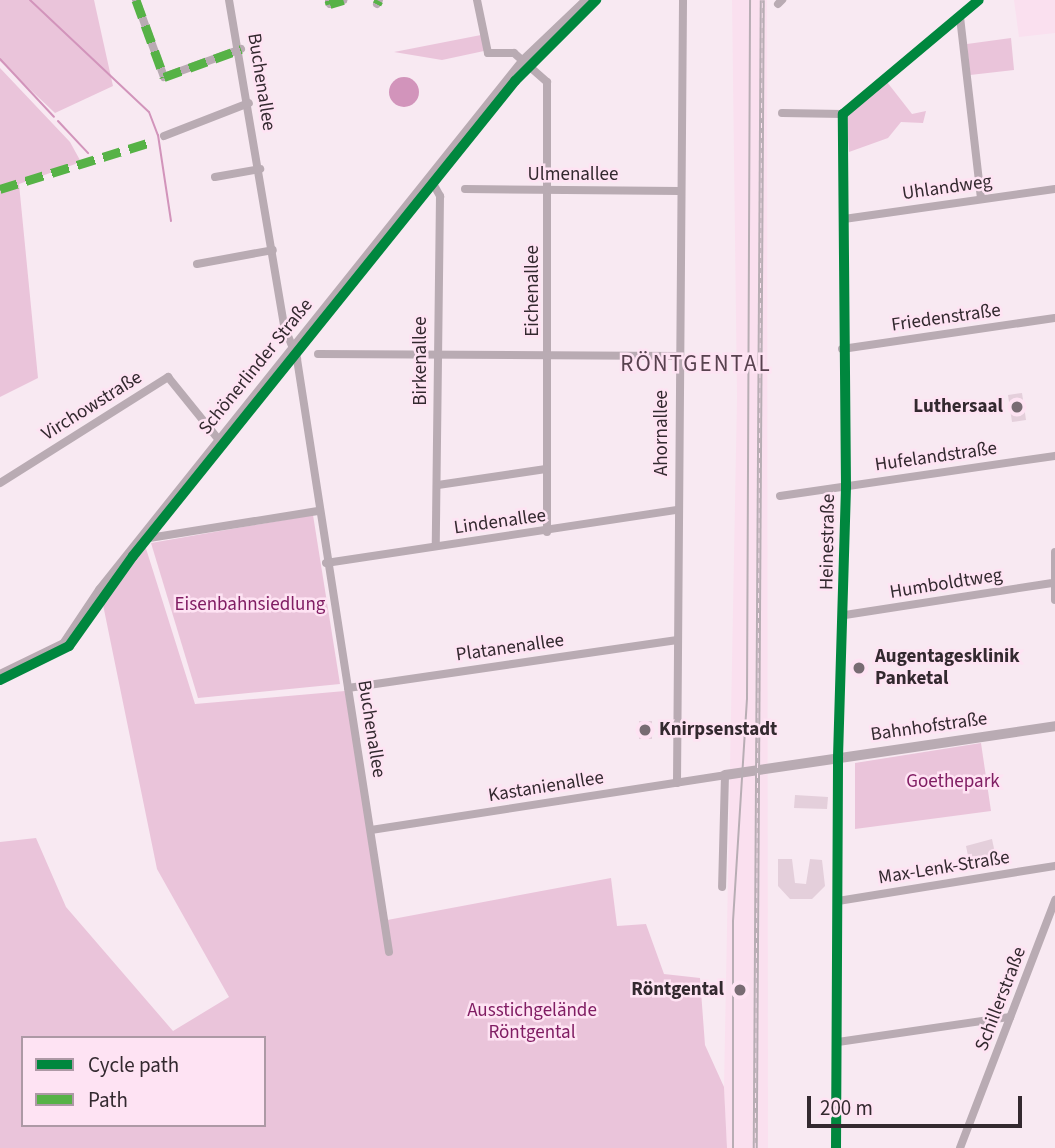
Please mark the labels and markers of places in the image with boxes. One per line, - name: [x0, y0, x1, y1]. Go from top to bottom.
- place label: Luthersaal: [913, 396, 1003, 418]
- marker: Luthersaal: [1009, 399, 1025, 415]
- place label: Augentagesklinik Panketal: [875, 646, 1020, 690]
- marker: Augentagesklinik Panketal: [849, 658, 869, 678]
- place label: Knirpsenstadt: [659, 719, 777, 741]
- marker: Knirpsenstadt: [637, 722, 653, 738]
- place label: Röntgental: [631, 979, 724, 1001]
- marker: Röntgental: [730, 980, 750, 1000]

